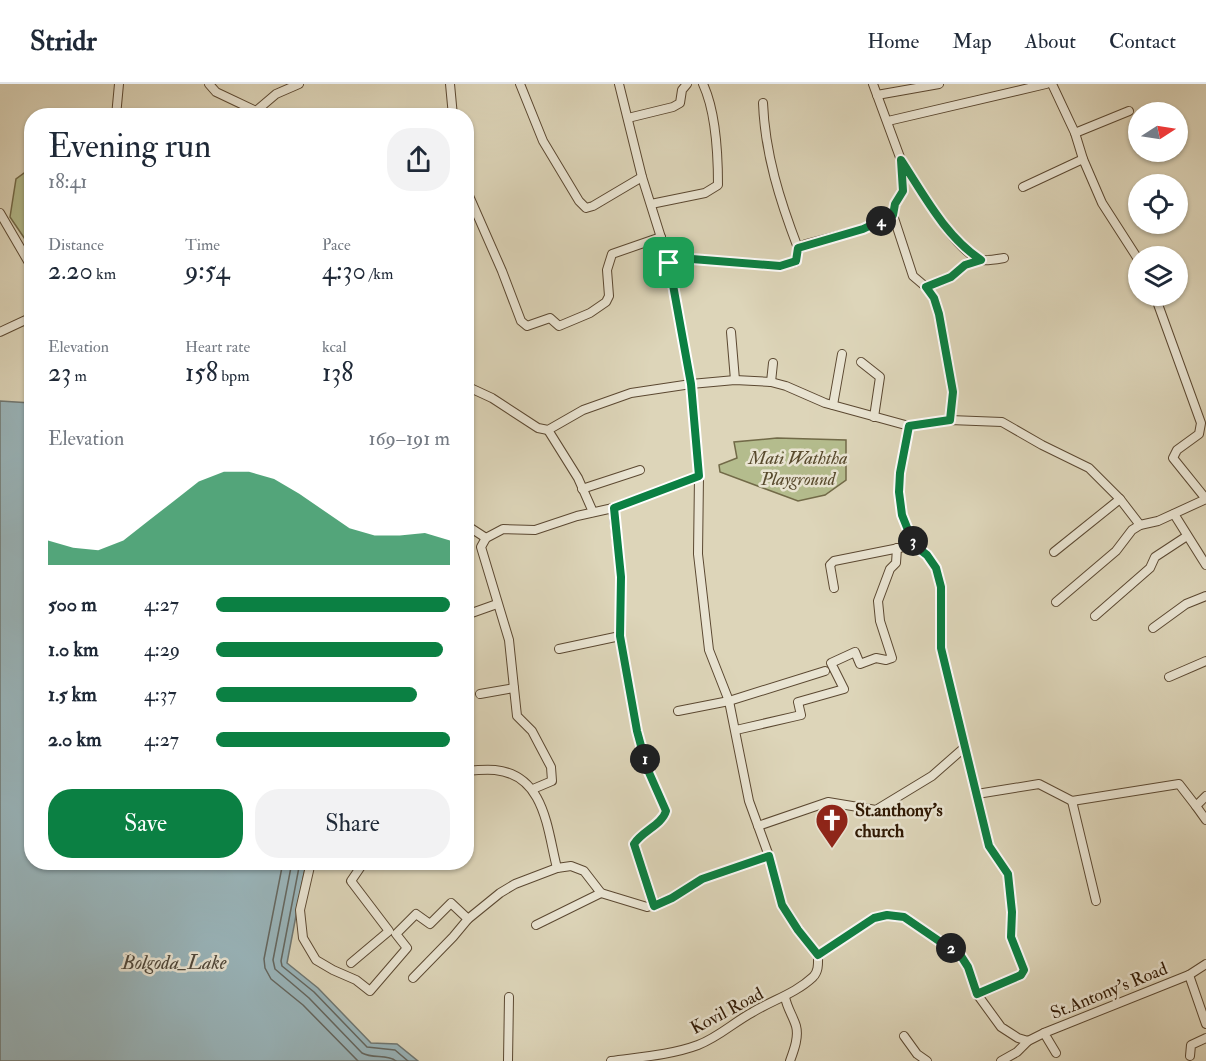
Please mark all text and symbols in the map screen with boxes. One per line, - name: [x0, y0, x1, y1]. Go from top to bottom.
- text: Stridr: [30, 24, 97, 59]
- text: Home: [867, 28, 919, 55]
- text: Map: [952, 28, 992, 55]
- text: About: [1025, 28, 1076, 55]
- text: Contact: [1109, 28, 1176, 55]
- north arrow: [1128, 102, 1188, 162]
- map controls: [1128, 102, 1188, 306]
- text: Evening run: [48, 126, 211, 167]
- button: share: [387, 128, 450, 191]
- text: 18:41: [48, 169, 87, 194]
- button: locate: [1128, 174, 1188, 234]
- pin: 4: [866, 206, 896, 236]
- text: 4: [877, 211, 885, 231]
- text: Distance: [48, 235, 104, 255]
- text: Time: [185, 235, 220, 255]
- text: Pace: [322, 235, 351, 255]
- pin: [643, 237, 694, 288]
- icon: arrive: [652, 246, 685, 279]
- button: layers: [1128, 246, 1188, 306]
- text: 2.20: [48, 255, 93, 287]
- text: 9:54: [185, 255, 230, 287]
- text: 4:30: [322, 255, 366, 287]
- text: km: [93, 264, 116, 284]
- text: /km: [366, 264, 393, 284]
- text: Elevation: [48, 337, 109, 357]
- text: Heart rate: [185, 337, 250, 357]
- text: kcal: [322, 337, 347, 357]
- text: 23: [48, 357, 71, 389]
- text: 158: [185, 357, 218, 389]
- text: 138: [322, 357, 353, 389]
- text: m: [71, 366, 87, 386]
- text: bpm: [218, 366, 250, 386]
- text: Elevation: [48, 426, 124, 451]
- text: 169–191 m: [368, 426, 450, 451]
- park label: Mati Waththa Playground: [747, 447, 848, 491]
- pin: 3: [898, 526, 928, 556]
- text: 3: [910, 531, 916, 551]
- text: 500 m: [48, 592, 97, 617]
- text: 4:27: [144, 592, 179, 617]
- text: 1.0 km: [48, 637, 99, 662]
- text: 4:29: [144, 637, 180, 662]
- text: 1.5 km: [48, 682, 97, 707]
- text: 4:37: [144, 682, 177, 707]
- text: 2.0 km: [48, 727, 102, 752]
- text: 4:27: [144, 727, 179, 752]
- pin: 1: [630, 744, 660, 774]
- text: 1: [642, 749, 648, 769]
- button: Save: [48, 789, 243, 858]
- button: Share: [255, 789, 450, 858]
- place label: St.anthony's church: [855, 799, 943, 843]
- church icon: St.anthony's church: [814, 802, 850, 849]
- pin: 2: [936, 933, 966, 963]
- text: 2: [947, 938, 955, 958]
- water label: Bolgoda_Lake: [121, 950, 227, 975]
- street label: St.Antony's Road: [1047, 957, 1171, 1025]
- street label: Kovil Road: [687, 982, 768, 1040]

